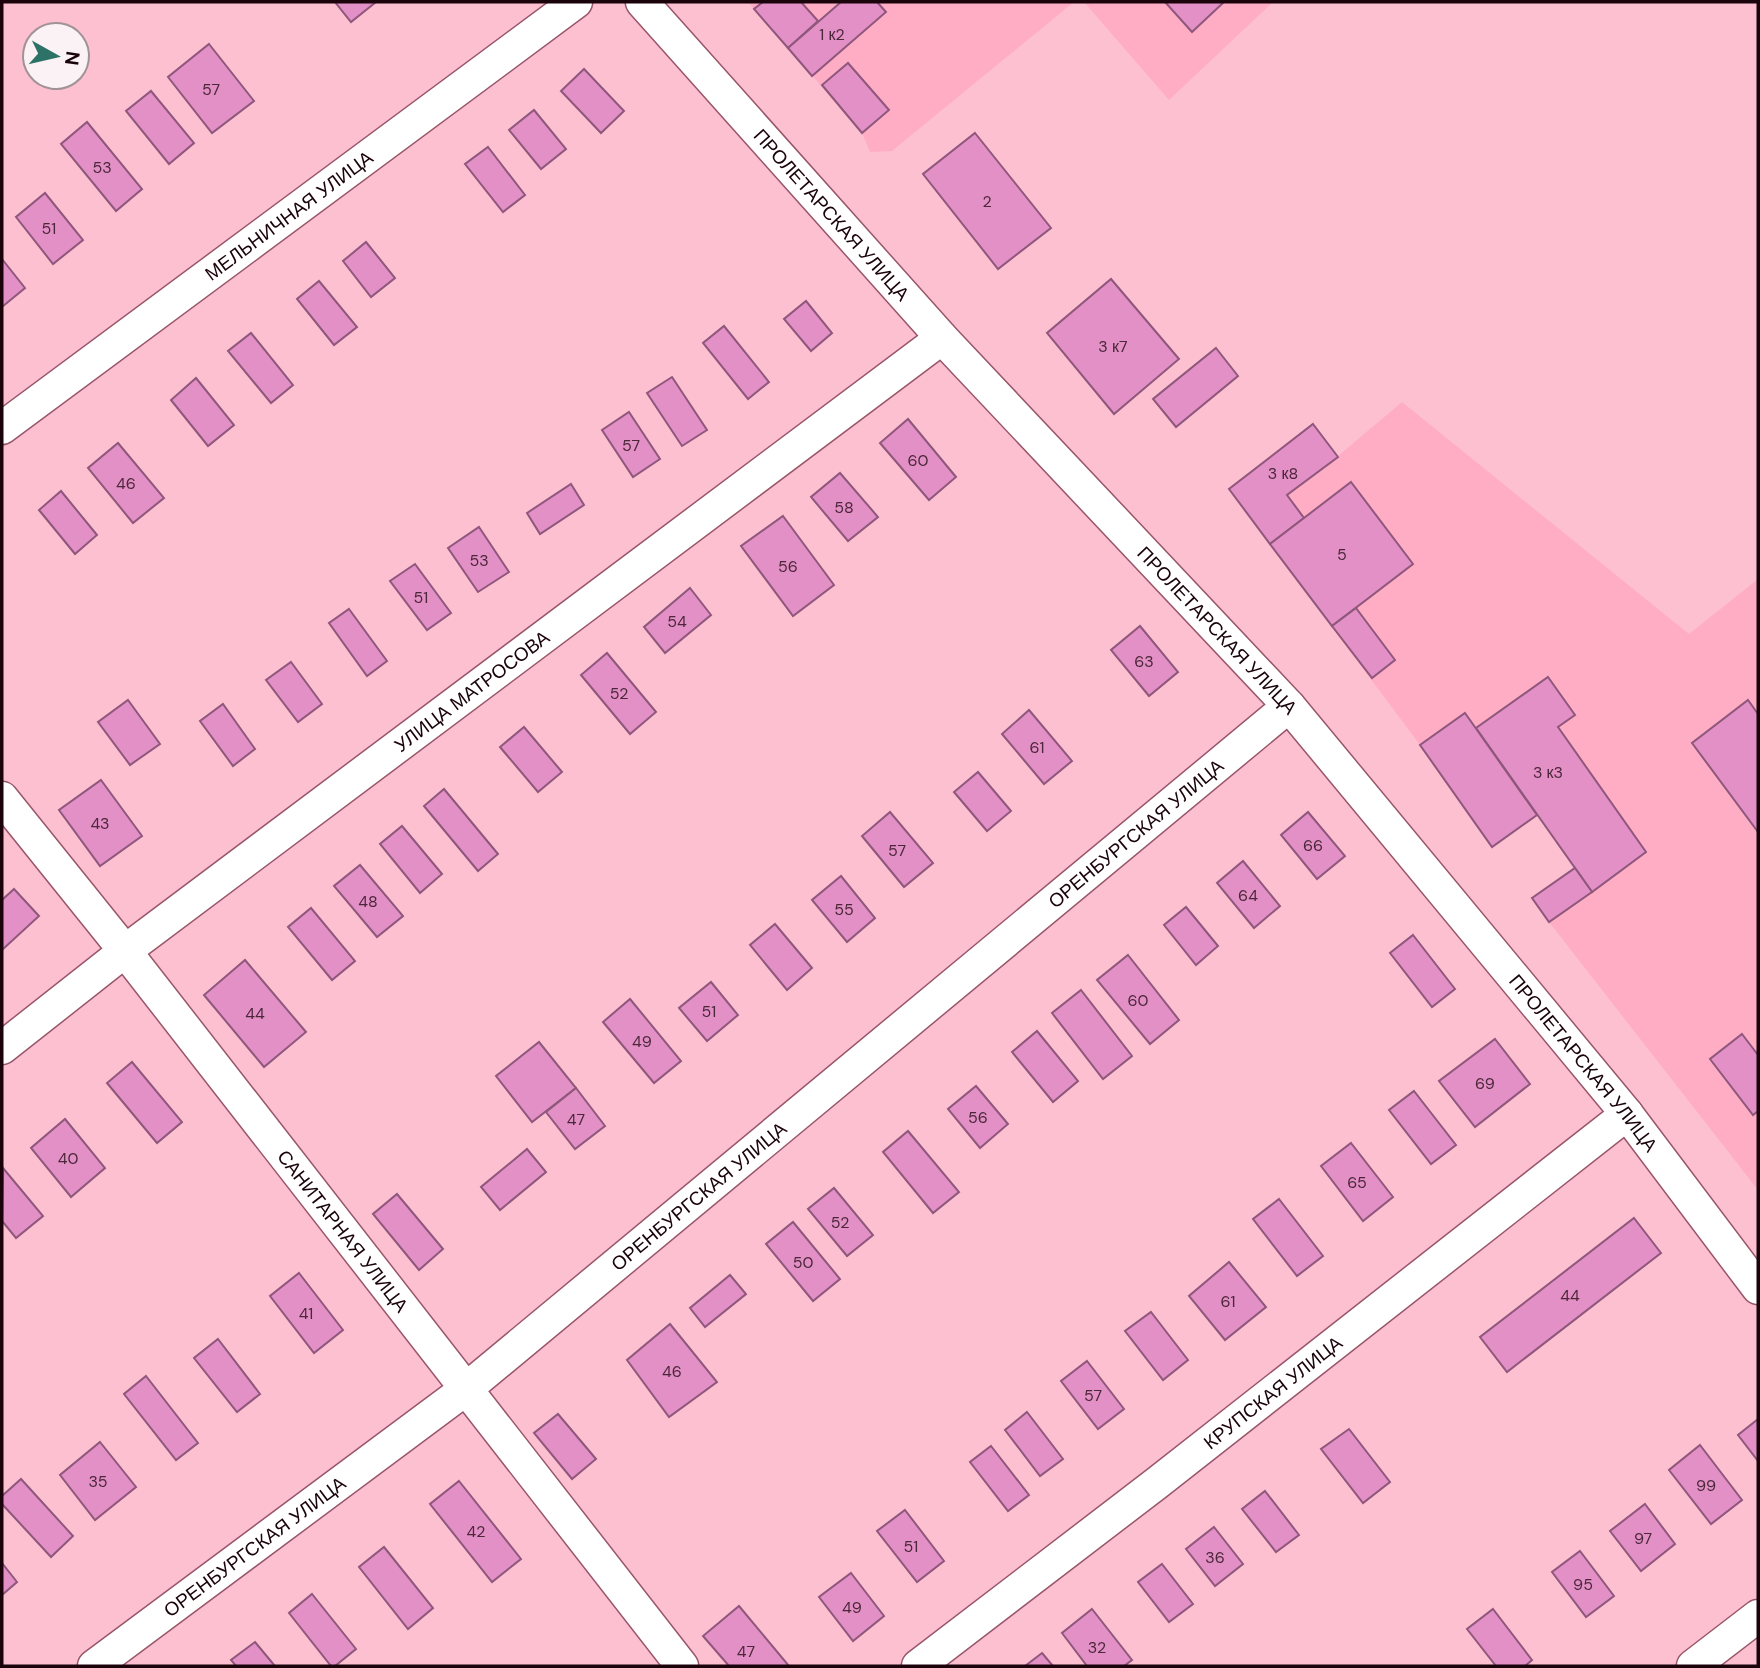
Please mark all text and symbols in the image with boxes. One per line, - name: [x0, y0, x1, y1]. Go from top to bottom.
- north arrow: [21, 21, 91, 91]
- house number: 1 к2: [819, 24, 845, 45]
- text: N: [59, 50, 86, 67]
- house number: 57: [202, 79, 220, 100]
- street label: ПРОЛЕТАРСКАЯ УЛИЦА: [748, 124, 915, 306]
- street label: МЕЛЬНИЧНАЯ УЛИЦА: [200, 145, 378, 286]
- house number: 53: [92, 157, 112, 178]
- house number: 2: [982, 191, 992, 212]
- house number: 51: [42, 218, 56, 239]
- house number: 3 к7: [1098, 336, 1128, 357]
- house number: 57: [622, 435, 640, 456]
- house number: 60: [908, 450, 929, 471]
- house number: 3 к8: [1268, 463, 1298, 484]
- house number: 46: [116, 473, 136, 494]
- house number: 58: [834, 497, 854, 518]
- street label: ПРОЛЕТАРСКАЯ УЛИЦА: [1132, 541, 1303, 720]
- house number: 5: [1337, 544, 1347, 565]
- house number: 53: [469, 550, 489, 571]
- house number: 56: [778, 556, 798, 577]
- house number: 51: [414, 587, 428, 608]
- house number: 54: [667, 611, 687, 632]
- street label: УЛИЦА МАТРОСОВА: [389, 625, 555, 758]
- house number: 63: [1134, 651, 1154, 672]
- house number: 52: [610, 683, 628, 704]
- house number: 61: [1029, 737, 1045, 758]
- street label: ОРЕНБУРГСКАЯ УЛИЦА: [1043, 753, 1229, 914]
- house number: 3 к3: [1533, 762, 1563, 783]
- house number: 43: [90, 813, 110, 834]
- house number: 66: [1303, 835, 1323, 856]
- house number: 57: [888, 840, 906, 861]
- house number: 64: [1238, 885, 1258, 906]
- house number: 48: [358, 891, 378, 912]
- house number: 55: [834, 899, 854, 920]
- street label: ПРОЛЕТАРСКАЯ УЛИЦА: [1503, 969, 1663, 1157]
- house number: 60: [1128, 990, 1149, 1011]
- house number: 51: [702, 1001, 716, 1022]
- house number: 44: [245, 1003, 265, 1024]
- house number: 49: [632, 1031, 652, 1052]
- house number: 69: [1475, 1073, 1495, 1094]
- house number: 56: [968, 1107, 988, 1128]
- house number: 47: [567, 1109, 585, 1130]
- street label: ОРЕНБУРГСКАЯ УЛИЦА: [606, 1116, 792, 1277]
- street label: САНИТАРНАЯ УЛИЦА: [271, 1145, 414, 1318]
- house number: 40: [58, 1148, 78, 1169]
- house number: 65: [1347, 1172, 1367, 1193]
- house number: 52: [831, 1212, 849, 1233]
- house number: 50: [793, 1252, 813, 1273]
- house number: 44: [1560, 1285, 1580, 1306]
- house number: 61: [1220, 1291, 1236, 1312]
- house number: 41: [299, 1303, 313, 1324]
- street label: КРУПСКАЯ УЛИЦА: [1198, 1330, 1348, 1455]
- house number: 46: [662, 1361, 682, 1382]
- house number: 57: [1084, 1385, 1102, 1406]
- house number: 35: [88, 1471, 108, 1492]
- street label: ОРЕНБУРГСКАЯ УЛИЦА: [159, 1471, 351, 1623]
- house number: 99: [1696, 1475, 1716, 1496]
- house number: 42: [467, 1521, 485, 1542]
- house number: 97: [1634, 1528, 1652, 1549]
- house number: 51: [904, 1536, 918, 1557]
- house number: 36: [1205, 1547, 1225, 1568]
- house number: 95: [1573, 1574, 1593, 1595]
- house number: 49: [842, 1597, 862, 1618]
- house number: 32: [1088, 1637, 1106, 1658]
- house number: 47: [737, 1641, 755, 1662]

